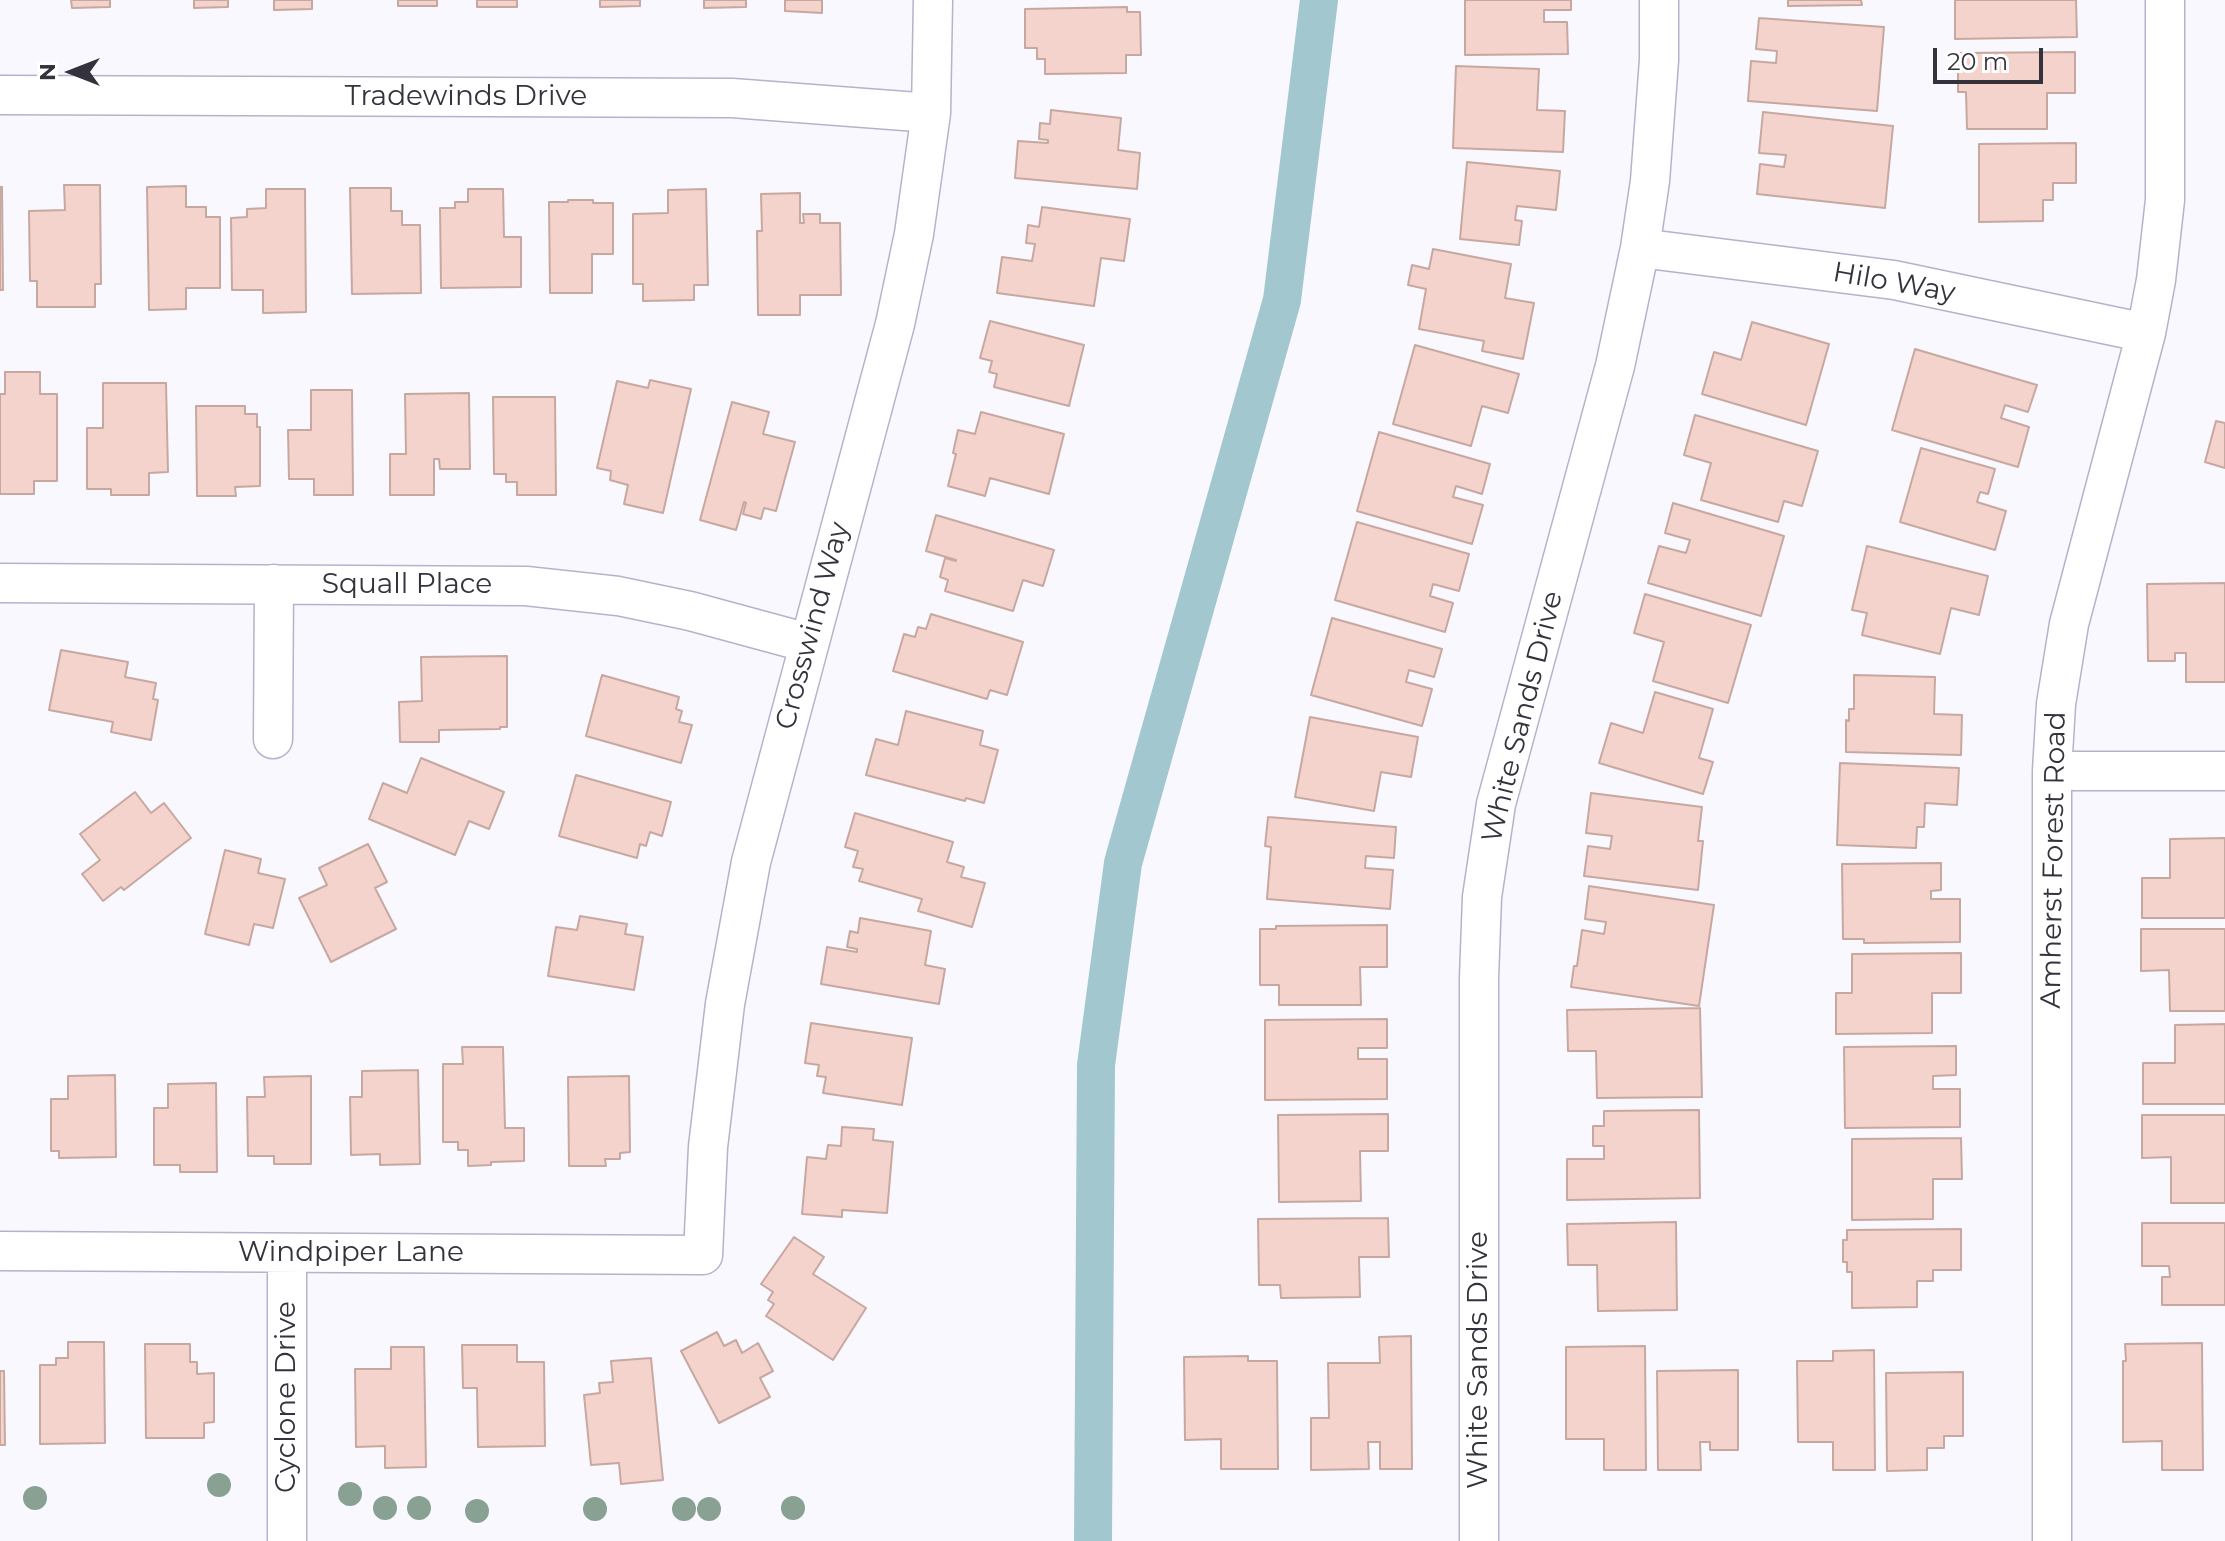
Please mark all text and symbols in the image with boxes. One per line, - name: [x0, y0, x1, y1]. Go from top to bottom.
- north arrow: [32, 32, 112, 112]
- scale bar: [1937, 32, 2047, 82]
- text: 20 m: [1947, 47, 2008, 76]
- text: N: [34, 63, 61, 81]
- street label: Tradewinds Drive: [345, 80, 587, 114]
- street label: Hilo Way: [1830, 256, 1958, 310]
- street label: Crosswind Way: [769, 519, 857, 733]
- street label: Squall Place: [322, 568, 492, 602]
- street label: White Sands Drive: [1476, 588, 1570, 846]
- street label: Amherst Forest Road: [2035, 711, 2073, 1009]
- street label: White Sands Drive: [1462, 1231, 1496, 1489]
- street label: Windpiper Lane: [238, 1236, 464, 1270]
- street label: Cyclone Drive: [270, 1301, 304, 1493]

